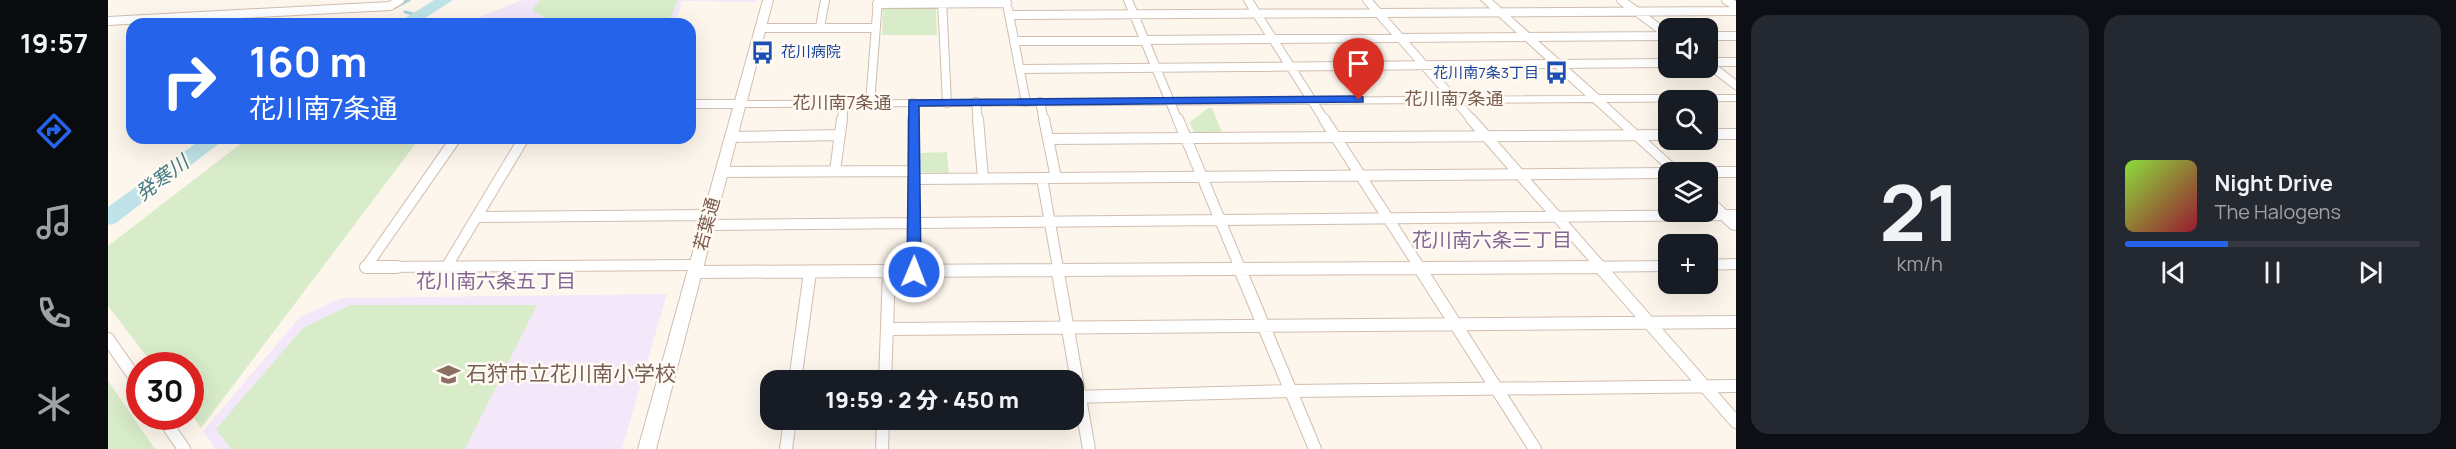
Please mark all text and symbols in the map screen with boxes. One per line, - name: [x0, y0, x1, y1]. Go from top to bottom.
- map controls: [1658, 18, 1718, 294]
- button: sound: [1658, 18, 1718, 78]
- text: 19:57: [20, 24, 88, 61]
- text: 160 m: [249, 32, 367, 90]
- pin: [1333, 38, 1384, 100]
- bus stop icon: 花川病院: [750, 39, 776, 65]
- place label: 花川病院: [781, 41, 841, 62]
- icon: right: [150, 42, 228, 120]
- icon: arrive: [1342, 47, 1375, 80]
- bus stop icon: 花川南7条3丁目: [1544, 60, 1570, 86]
- place label: 花川南7条3丁目: [1433, 62, 1539, 83]
- street label: 花川南7条通: [1404, 86, 1504, 110]
- text: 花川南7条通: [249, 89, 398, 126]
- street label: 花川南7条通: [792, 90, 892, 114]
- button: search: [1658, 90, 1718, 150]
- icon: directions: [33, 110, 75, 152]
- water label: 発寒川: [130, 148, 195, 206]
- text: 21: [1879, 158, 1960, 264]
- button: layers: [1658, 162, 1718, 222]
- text: Night Drive: [2215, 168, 2333, 198]
- street label: 若葉通: [687, 195, 725, 253]
- text: The Halogens: [2215, 198, 2341, 225]
- icon: music: [33, 201, 75, 243]
- district label: 花川南六条三丁目: [1412, 226, 1572, 253]
- button: +: [1658, 234, 1718, 294]
- position arrow: [882, 240, 946, 304]
- text: km/h: [1896, 250, 1943, 277]
- icon: previous: [2157, 256, 2190, 289]
- icon: pause: [2256, 256, 2289, 289]
- icon: next: [2354, 256, 2387, 289]
- district label: 花川南六条五丁目: [416, 267, 576, 294]
- icon: phone: [33, 292, 75, 334]
- speed limit sign: 30: [126, 352, 204, 430]
- place label: 石狩市立花川南小学校: [466, 359, 676, 387]
- school or university icon: 石狩市立花川南小学校: [435, 361, 461, 387]
- icon: climate: [33, 383, 75, 425]
- text: 19:59 · 2 分 · 450 m: [825, 385, 1019, 415]

